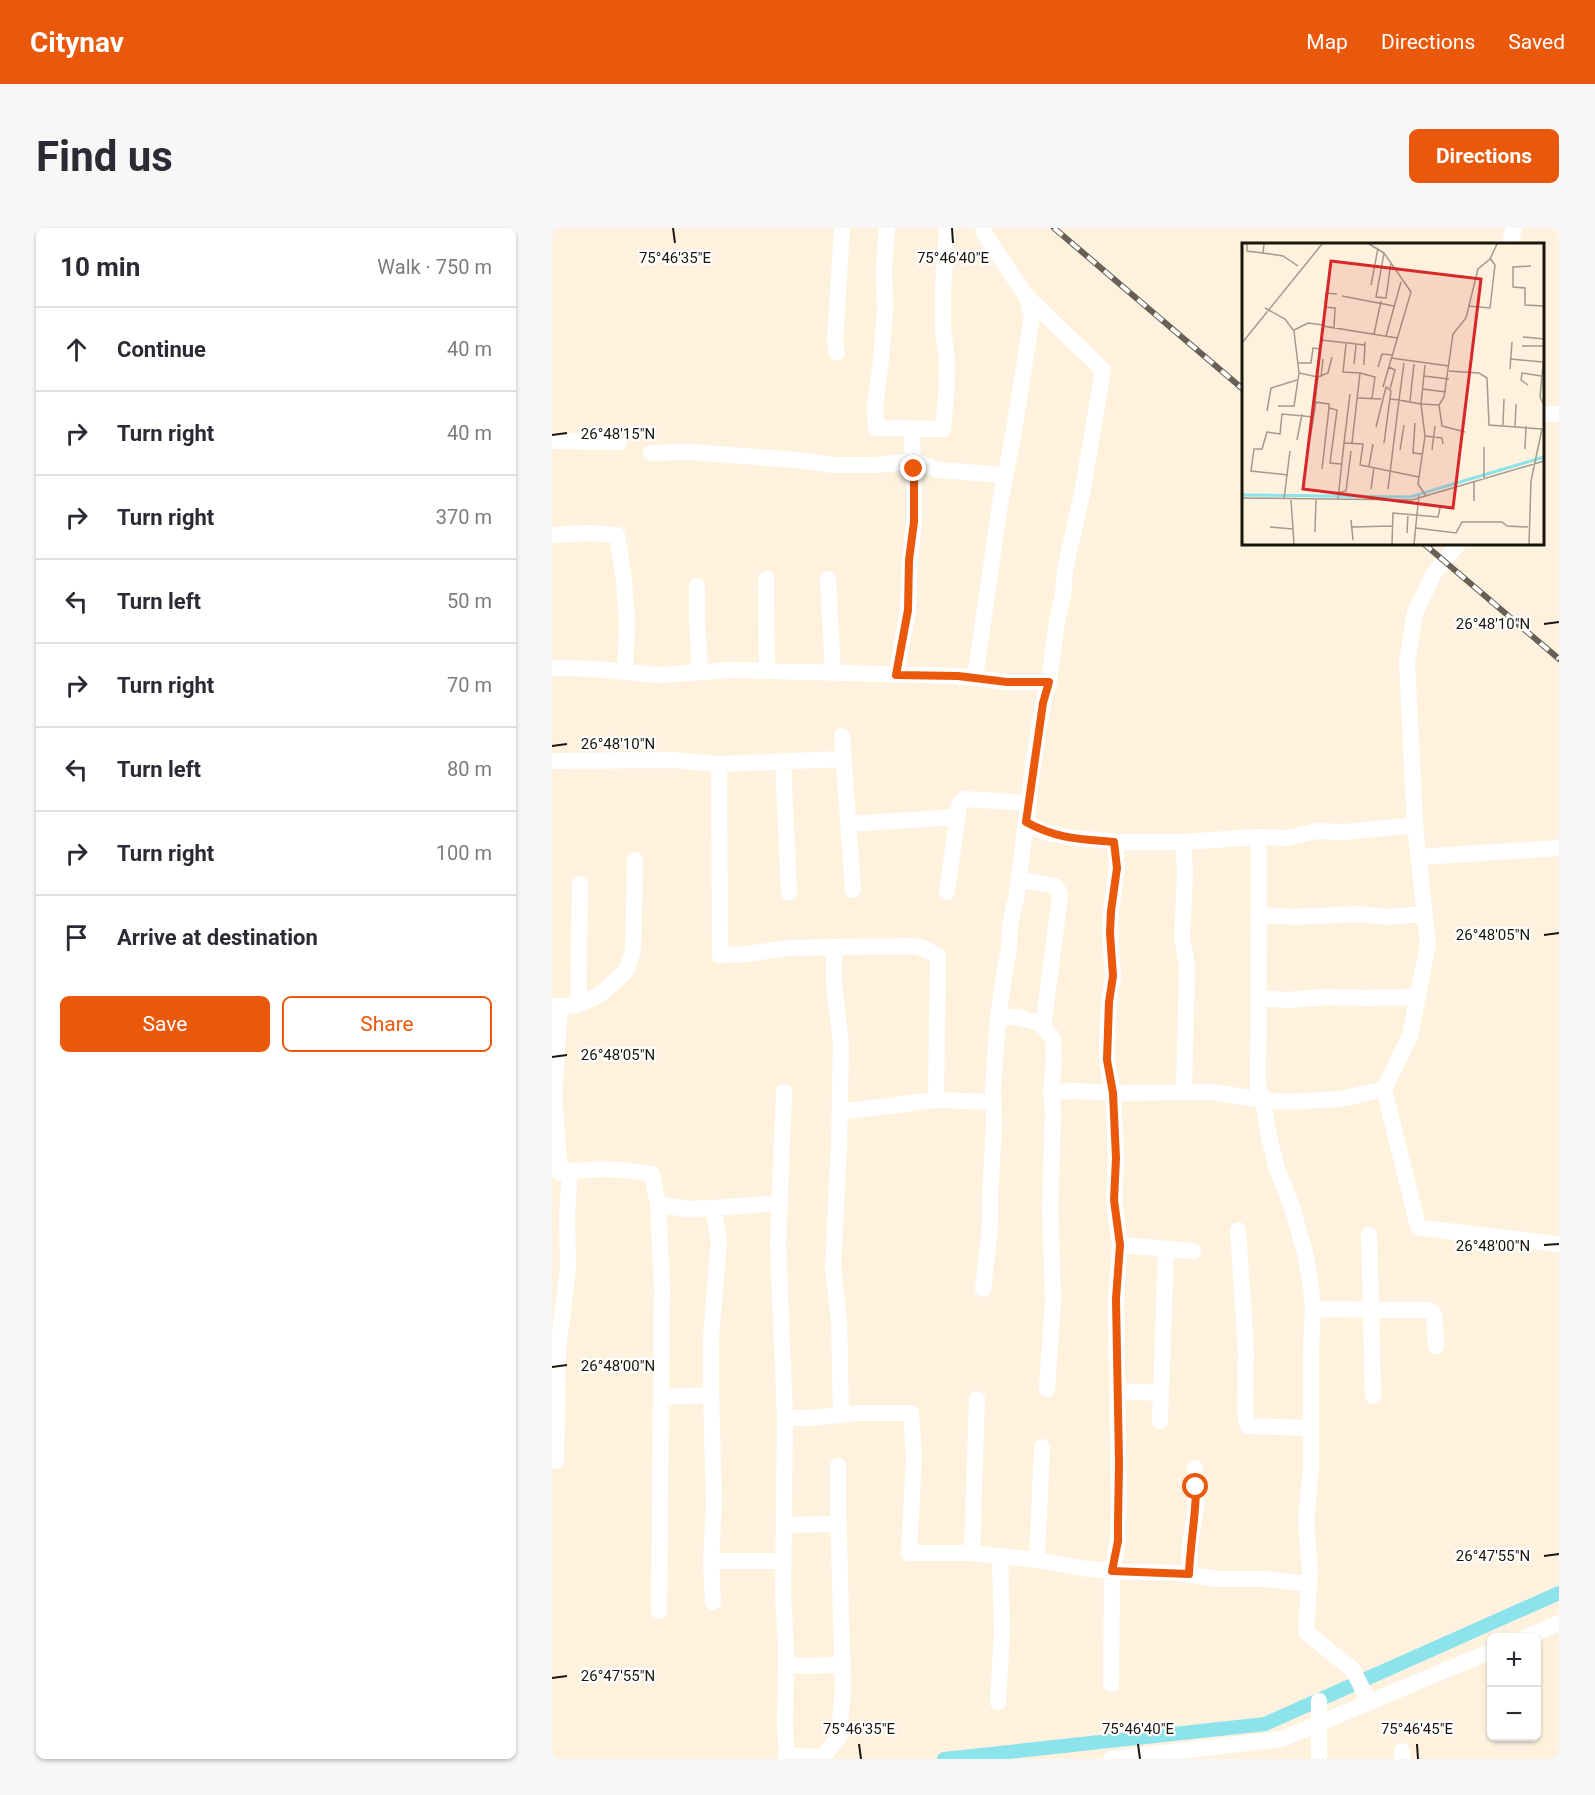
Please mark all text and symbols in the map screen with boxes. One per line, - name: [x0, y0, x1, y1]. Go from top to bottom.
- text: Citynav: [30, 26, 124, 59]
- text: Map: [1306, 30, 1348, 54]
- text: Directions: [1381, 30, 1475, 54]
- text: Saved: [1508, 30, 1565, 54]
- button: Directions: [1409, 129, 1559, 183]
- text: Find us: [36, 132, 173, 181]
- inset map: [1242, 243, 1544, 544]
- text: 75°46'35"E: [639, 249, 712, 267]
- text: 75°46'40"E: [917, 249, 990, 267]
- text: 10 min: [60, 252, 140, 282]
- text: Walk · 750 m: [377, 255, 492, 279]
- icon: ahead: [60, 333, 93, 366]
- text: Continue: [117, 337, 206, 362]
- text: 40 m: [447, 337, 492, 361]
- icon: right: [60, 417, 93, 450]
- text: Turn right: [117, 421, 214, 446]
- text: 40 m: [447, 421, 492, 445]
- text: 26°48'15"N: [581, 425, 655, 443]
- route end: [900, 455, 926, 481]
- icon: right: [60, 501, 93, 534]
- text: Turn right: [117, 505, 214, 530]
- text: 370 m: [436, 505, 492, 529]
- icon: left: [60, 585, 93, 618]
- text: Turn left: [117, 589, 201, 614]
- text: 50 m: [447, 589, 492, 613]
- text: 26°48'10"N: [1456, 615, 1530, 633]
- icon: right: [60, 669, 93, 702]
- text: Turn right: [117, 673, 214, 698]
- text: 70 m: [447, 673, 492, 697]
- text: 26°48'10"N: [581, 735, 655, 753]
- icon: left: [60, 753, 93, 786]
- text: Turn left: [117, 757, 201, 782]
- text: 80 m: [447, 757, 492, 781]
- icon: right: [60, 837, 93, 870]
- text: Turn right: [117, 841, 214, 866]
- text: 100 m: [436, 841, 492, 865]
- icon: arrive: [60, 921, 93, 954]
- text: Arrive at destination: [117, 925, 318, 950]
- text: 26°48'05"N: [1456, 926, 1530, 944]
- button: Save: [60, 996, 270, 1052]
- button: Share: [282, 996, 492, 1052]
- text: 26°48'05"N: [581, 1046, 655, 1064]
- text: 26°48'00"N: [1456, 1237, 1530, 1255]
- text: 26°48'00"N: [581, 1357, 655, 1375]
- route start: [1182, 1473, 1208, 1499]
- text: 26°47'55"N: [1456, 1547, 1530, 1565]
- map controls: [1487, 1633, 1541, 1741]
- button: +: [1487, 1633, 1541, 1687]
- text: 26°47'55"N: [581, 1667, 655, 1685]
- button: −: [1487, 1687, 1541, 1741]
- text: 75°46'35"E: [823, 1720, 896, 1738]
- text: 75°46'40"E: [1102, 1720, 1175, 1738]
- text: 75°46'45"E: [1381, 1720, 1454, 1738]

